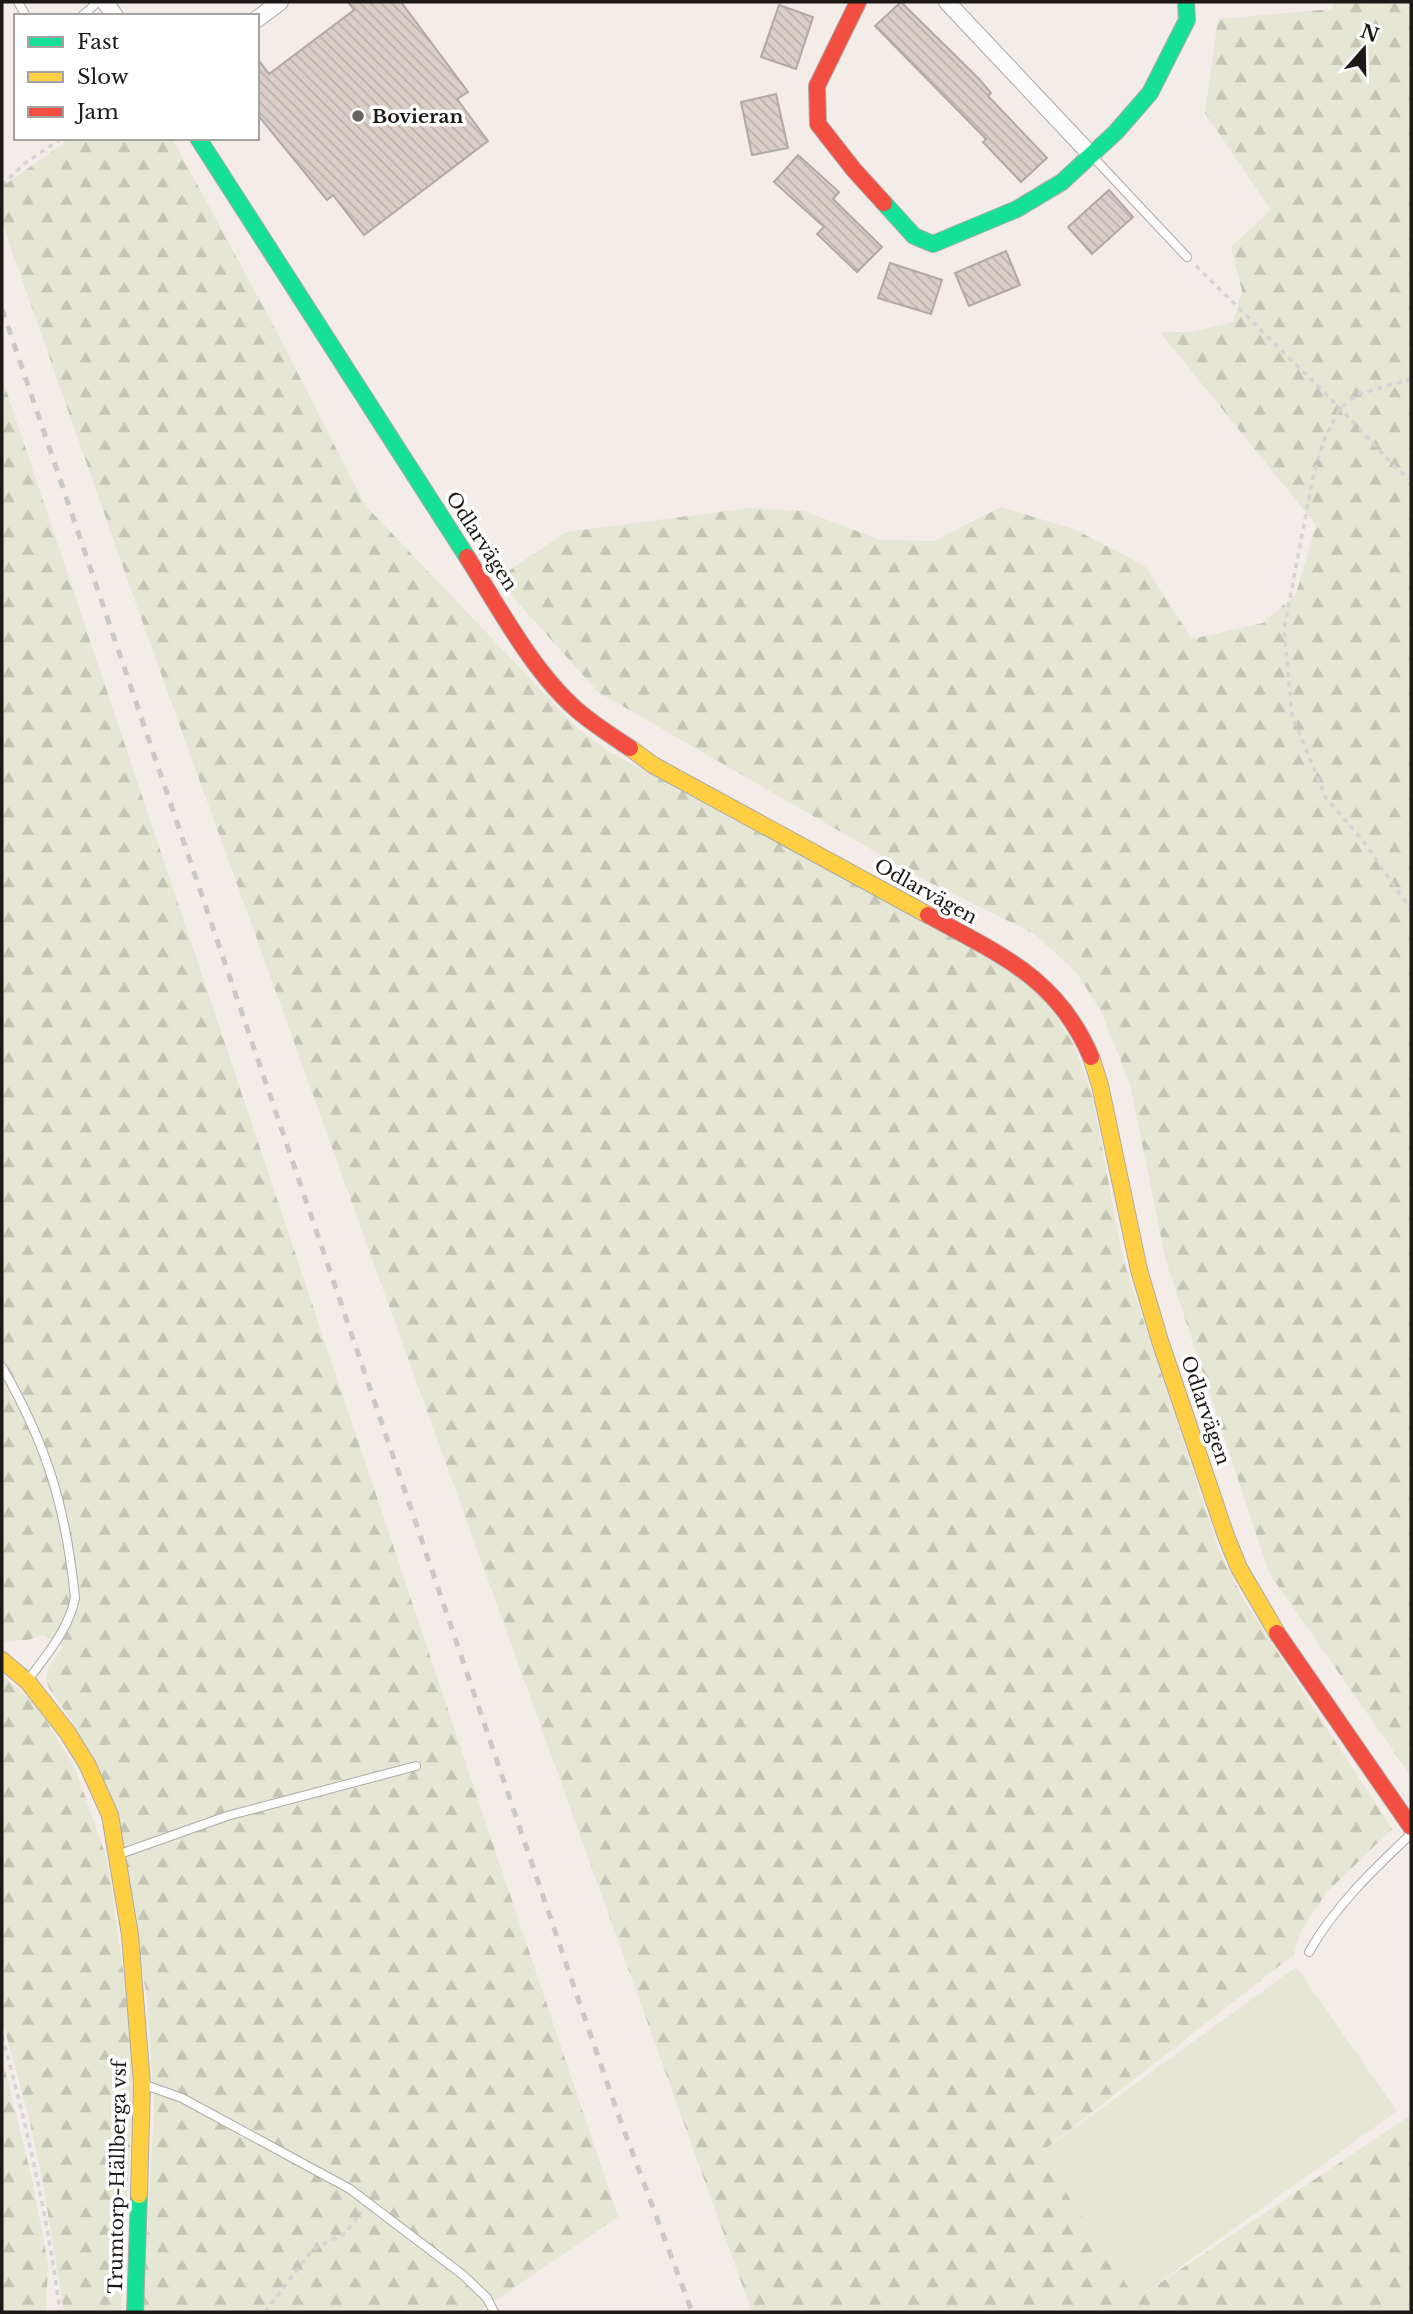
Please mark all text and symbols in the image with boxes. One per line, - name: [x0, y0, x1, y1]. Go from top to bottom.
- legend: [14, 14, 259, 140]
- north arrow: [1329, 14, 1399, 84]
- text: N: [1357, 20, 1382, 47]
- text: Fast: [77, 29, 119, 55]
- text: Slow: [77, 64, 129, 90]
- text: Jam: [74, 99, 119, 125]
- place label: Bovieran: [372, 105, 463, 128]
- marker: Bovieran: [350, 108, 366, 124]
- street label: Odlarvägen: [441, 487, 522, 595]
- street label: Odlarvägen: [870, 854, 981, 929]
- street label: Odlarvägen: [1176, 1353, 1235, 1468]
- street label: Trumtorp-Hällberga vsf: [104, 2058, 131, 2294]

